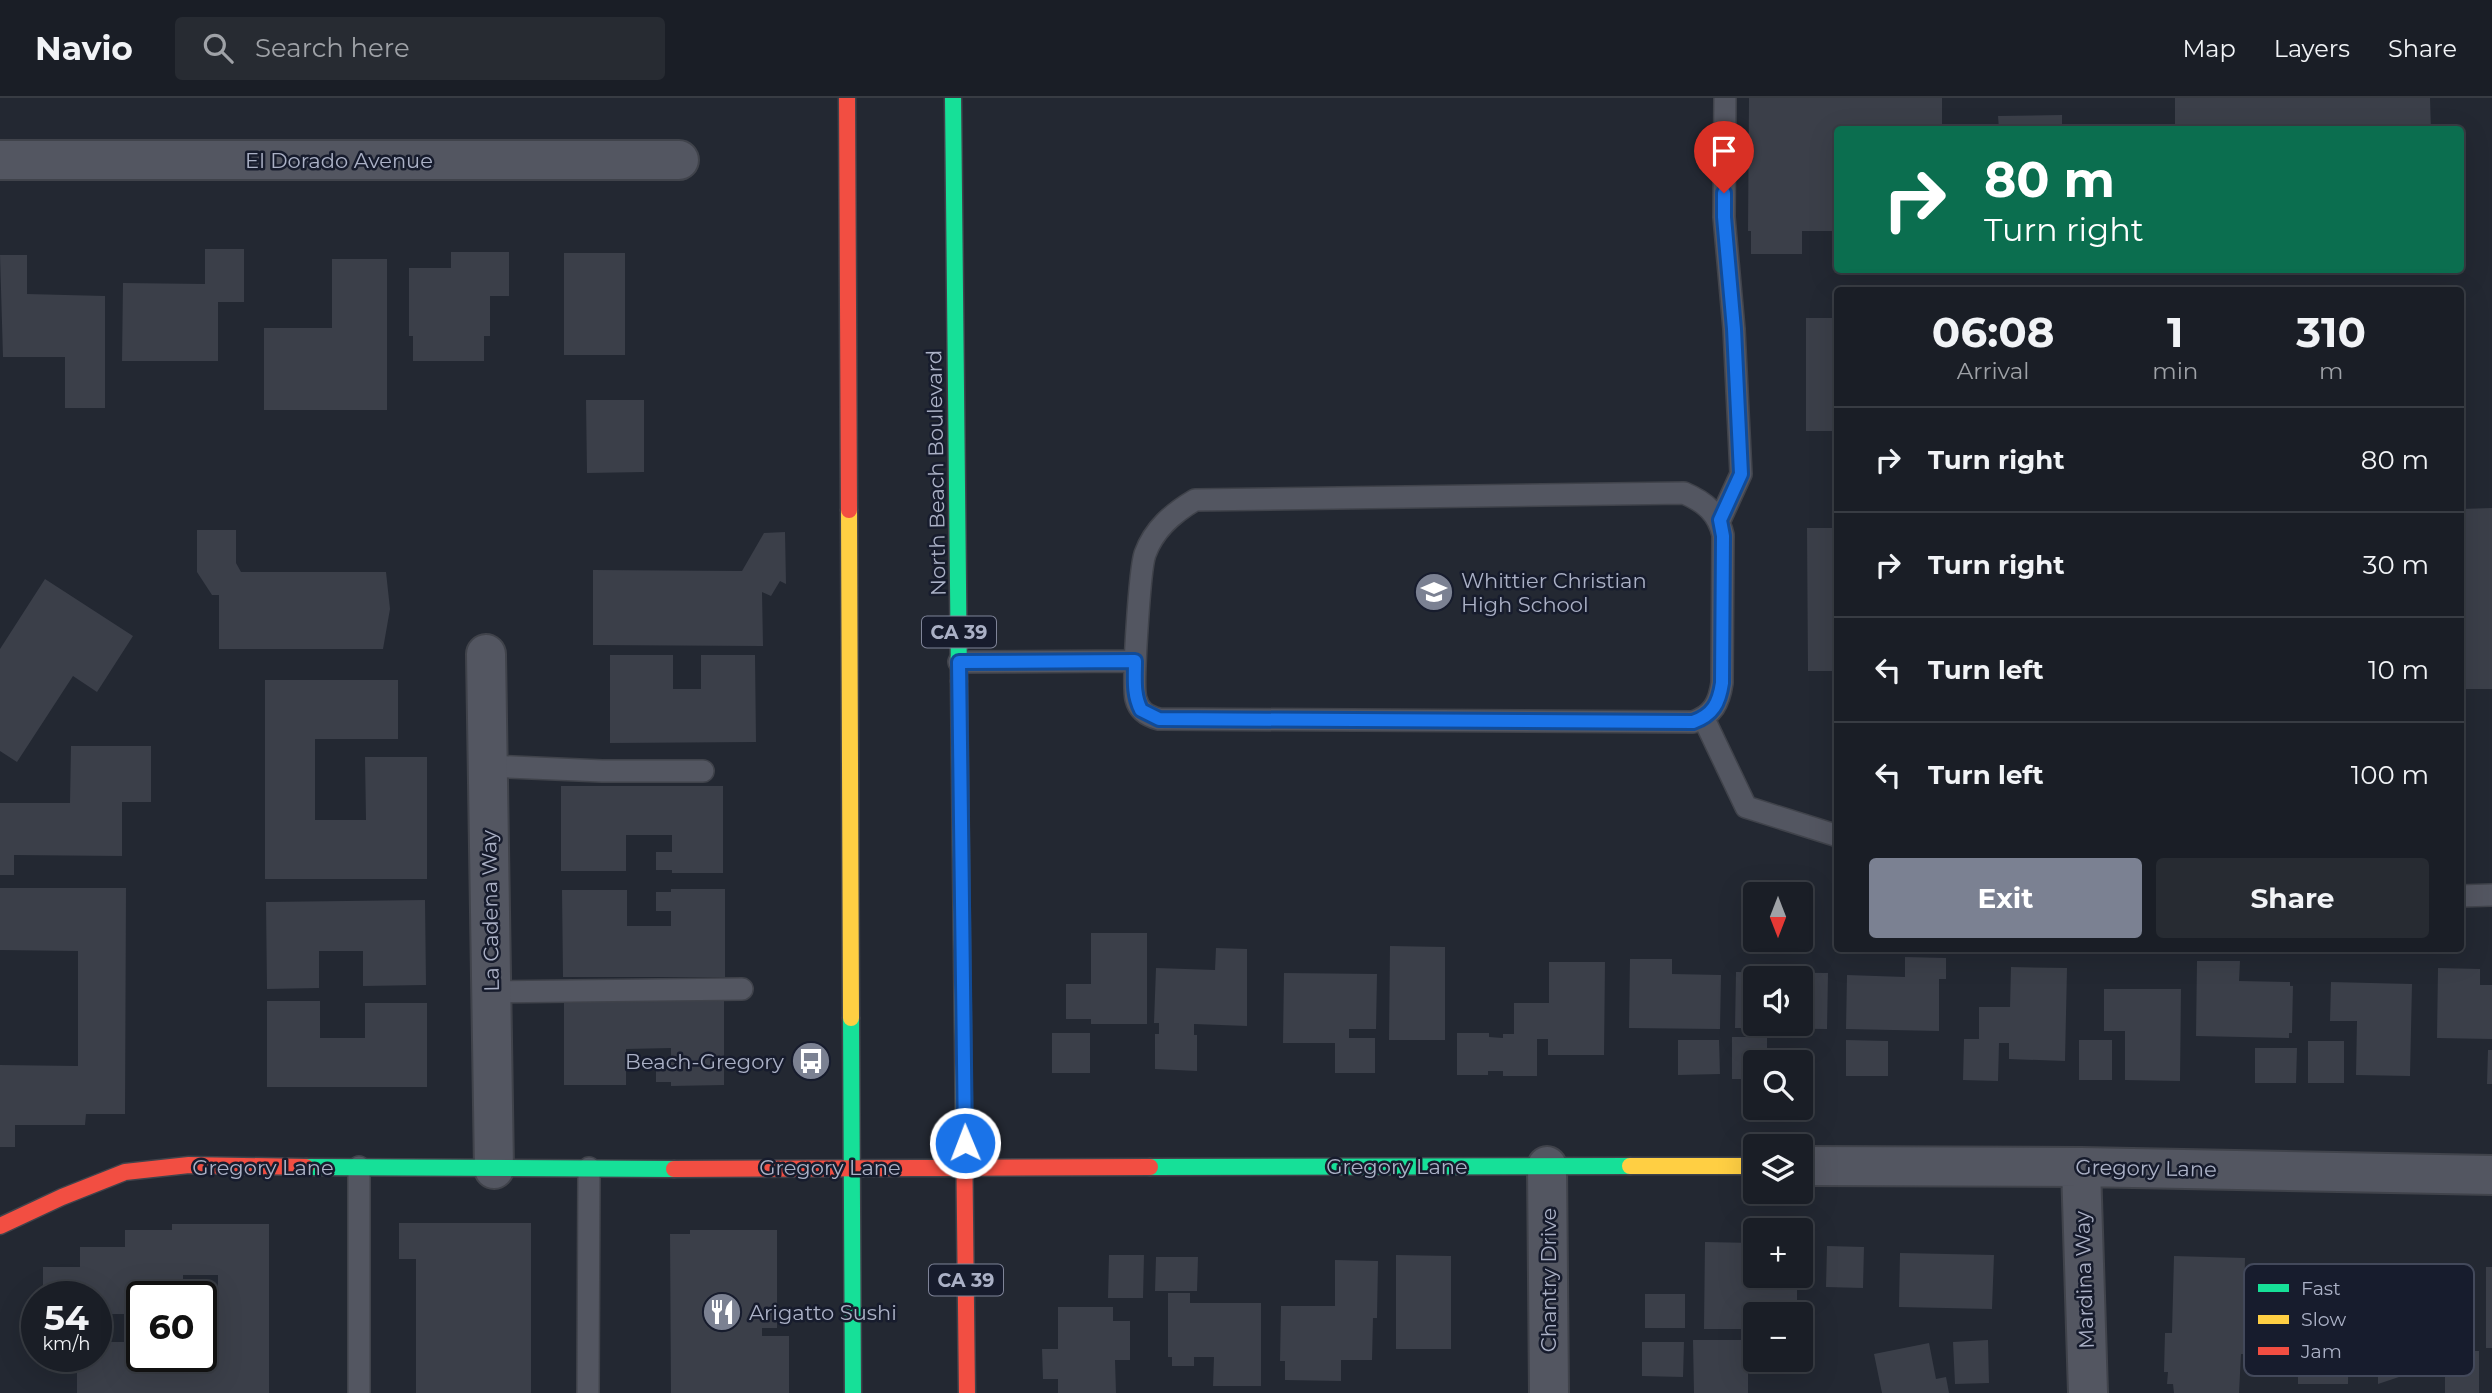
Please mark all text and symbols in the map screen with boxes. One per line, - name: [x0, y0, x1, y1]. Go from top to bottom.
- search box: [175, 17, 665, 80]
- text: Navio: [35, 28, 133, 68]
- icon: search: [199, 29, 237, 67]
- text: Search here: [255, 32, 410, 64]
- text: Map: [2182, 34, 2236, 63]
- text: Layers: [2274, 34, 2350, 63]
- text: Share: [2388, 34, 2457, 63]
- pin: [1694, 121, 1754, 193]
- icon: arrive: [1705, 132, 1743, 170]
- street label: El Dorado Avenue: [245, 148, 433, 173]
- text: 80 m: [1984, 150, 2115, 209]
- icon: right: [1869, 154, 1960, 245]
- text: Turn right: [1984, 210, 2144, 249]
- text: 06:08: [1932, 306, 2054, 358]
- text: 1: [2167, 306, 2184, 358]
- text: 310: [2296, 306, 2366, 358]
- street label: North Beach Boulevard: [921, 350, 951, 596]
- text: Arrival: [1957, 357, 2029, 385]
- text: min: [2152, 357, 2198, 385]
- text: m: [2319, 357, 2343, 385]
- icon: right: [1869, 441, 1907, 479]
- text: Turn right: [1928, 444, 2064, 476]
- text: 80 m: [2361, 444, 2429, 476]
- icon: right: [1869, 546, 1907, 584]
- text: Turn right: [1928, 549, 2064, 581]
- text: 30 m: [2363, 549, 2429, 581]
- place label: Whittier Christian High School: [1461, 568, 1647, 617]
- school or university icon: Whittier Christian High School: [1413, 571, 1455, 613]
- road number: CA 39: [922, 617, 996, 648]
- icon: left: [1869, 651, 1907, 689]
- text: Turn left: [1928, 654, 2044, 686]
- text: 10 m: [2368, 654, 2429, 686]
- icon: left: [1869, 756, 1907, 794]
- text: Turn left: [1928, 759, 2044, 791]
- text: 100 m: [2351, 759, 2429, 791]
- street label: La Cadena Way: [476, 829, 504, 992]
- button: Exit: [1869, 858, 2142, 938]
- button: Share: [2156, 858, 2429, 938]
- north arrow: [1743, 882, 1813, 952]
- map controls: [1743, 882, 1813, 1372]
- button: sound: [1743, 966, 1813, 1036]
- bus stop icon: Beach-Gregory: [790, 1040, 832, 1082]
- place label: Beach-Gregory: [625, 1049, 785, 1074]
- button: search: [1743, 1050, 1813, 1120]
- position arrow: [928, 1106, 1002, 1180]
- button: layers: [1743, 1134, 1813, 1204]
- street label: Gregory Lane: [1326, 1154, 1468, 1179]
- street label: Gregory Lane: [2075, 1154, 2217, 1182]
- street label: Gregory Lane: [192, 1155, 334, 1180]
- street label: Gregory Lane: [759, 1155, 901, 1180]
- street label: Chantry Drive: [1536, 1208, 1561, 1352]
- street label: Mardina Way: [2069, 1210, 2099, 1349]
- button: +: [1743, 1218, 1813, 1288]
- road number: CA 39: [929, 1264, 1003, 1296]
- legend: [2244, 1264, 2474, 1376]
- text: Fast: [2301, 1277, 2341, 1300]
- speed limit sign: 60: [126, 1281, 217, 1372]
- restaurant icon: Arigatto Sushi: [701, 1291, 743, 1333]
- text: 54: [44, 1296, 89, 1339]
- place label: Arigatto Sushi: [749, 1300, 897, 1325]
- button: −: [1743, 1302, 1813, 1372]
- text: Slow: [2301, 1308, 2346, 1331]
- text: km/h: [42, 1333, 91, 1355]
- text: Jam: [2300, 1340, 2342, 1363]

